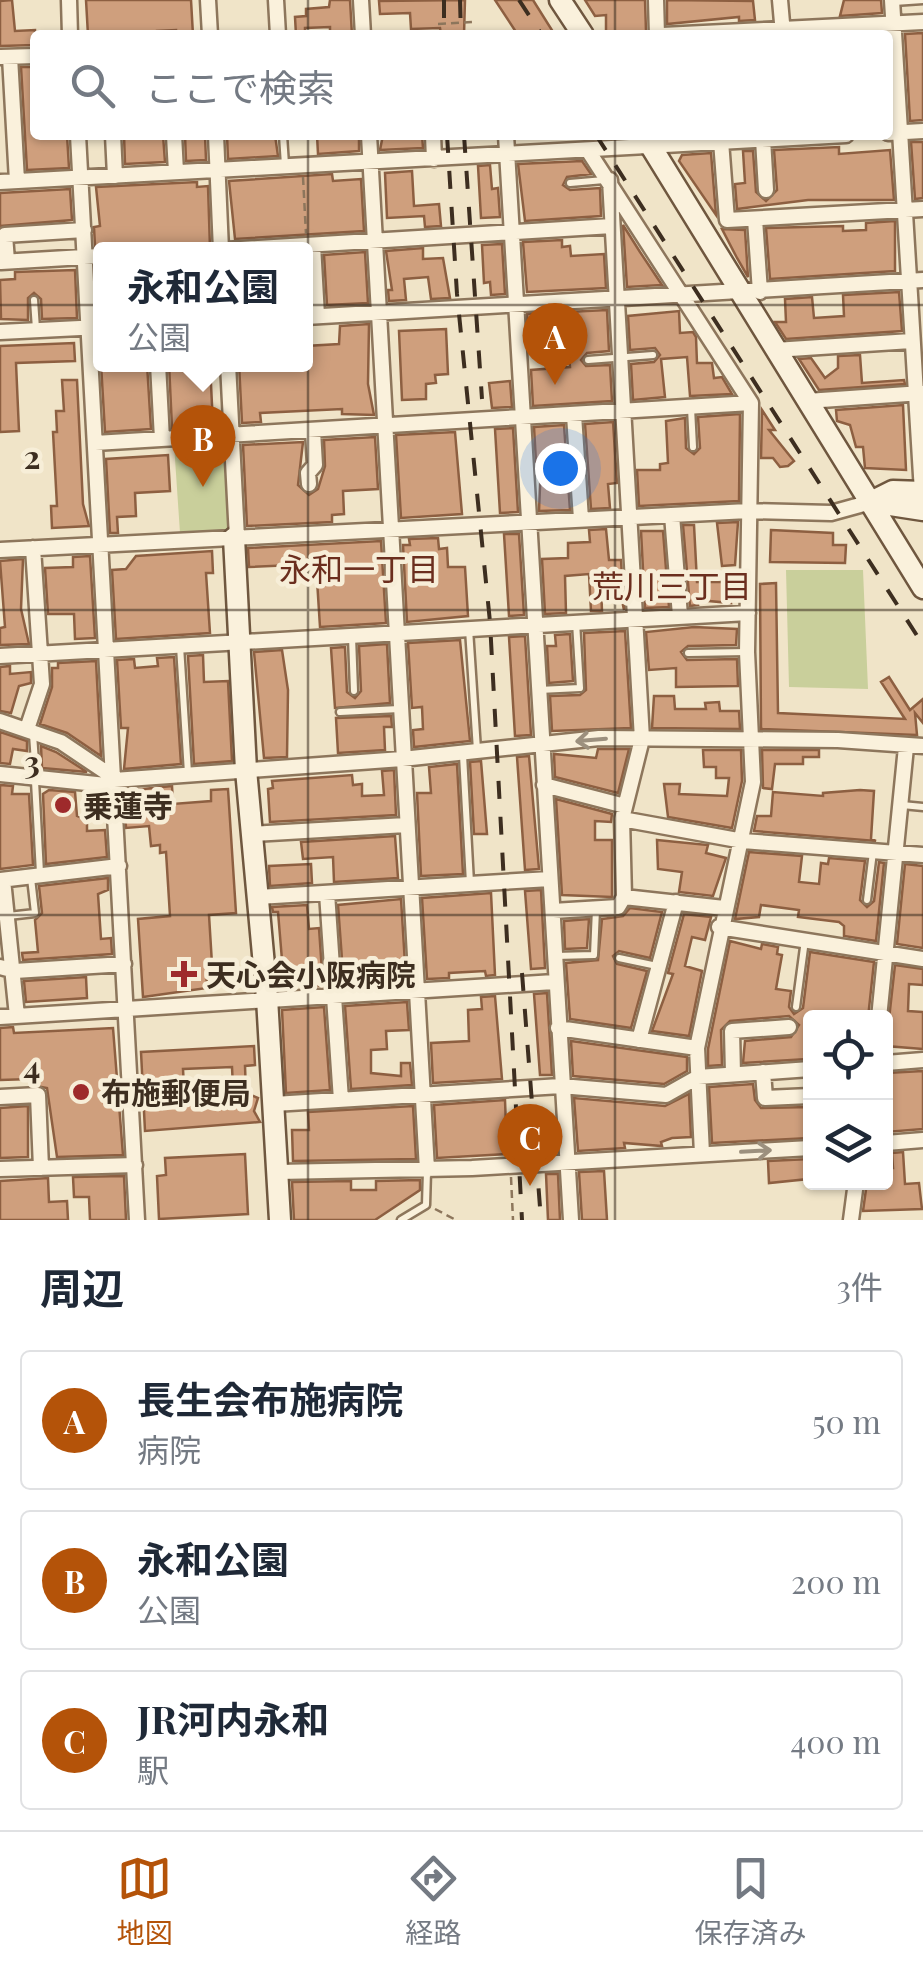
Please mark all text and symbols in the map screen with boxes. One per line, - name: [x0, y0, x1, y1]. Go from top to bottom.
- search box: [30, 30, 893, 140]
- icon: search: [65, 58, 120, 113]
- text: ここで検索: [145, 61, 335, 112]
- popup: [93, 242, 313, 372]
- text: 永和公園: [127, 260, 279, 311]
- pin: A: [522, 302, 588, 385]
- text: 公園: [127, 314, 191, 357]
- pin: B: [170, 404, 236, 487]
- text: 2: [24, 434, 40, 477]
- your location: [535, 443, 586, 494]
- district label: 永和一丁目: [279, 546, 439, 589]
- district label: 荒川三丁目: [592, 563, 752, 606]
- one-way arrow: [575, 730, 607, 749]
- text: 3: [24, 739, 40, 782]
- place label: 乗蓮寺: [83, 785, 173, 825]
- marker: 乗蓮寺: [52, 794, 74, 816]
- place label: 天心会小阪病院: [206, 954, 416, 994]
- marker: 天心会小阪病院: [171, 961, 197, 987]
- map controls: [803, 1010, 893, 1190]
- button: locate: [803, 1010, 893, 1100]
- text: 4: [24, 1044, 40, 1087]
- place label: 布施郵便局: [101, 1072, 251, 1112]
- marker: 布施郵便局: [70, 1081, 92, 1103]
- button: layers: [803, 1100, 893, 1190]
- pin: C: [498, 1104, 562, 1186]
- one-way arrow: [740, 1141, 772, 1160]
- text: 周辺: [40, 1259, 124, 1315]
- text: 3件: [837, 1264, 883, 1307]
- text: 長生会布施病院: [137, 1373, 403, 1424]
- text: A: [64, 1399, 85, 1442]
- text: 50 m: [812, 1399, 881, 1442]
- text: 病院: [137, 1427, 201, 1470]
- text: 永和公園: [137, 1533, 289, 1584]
- text: B: [64, 1559, 85, 1602]
- text: 200 m: [791, 1559, 881, 1602]
- text: 公園: [137, 1587, 201, 1630]
- text: JR河内永和: [137, 1693, 329, 1744]
- text: C: [63, 1719, 86, 1762]
- text: 400 m: [790, 1719, 881, 1762]
- text: 駅: [137, 1747, 169, 1790]
- tab: 地図: [116, 1851, 173, 1951]
- tab: 経路: [405, 1851, 462, 1951]
- tab: 保存済み: [694, 1851, 807, 1951]

